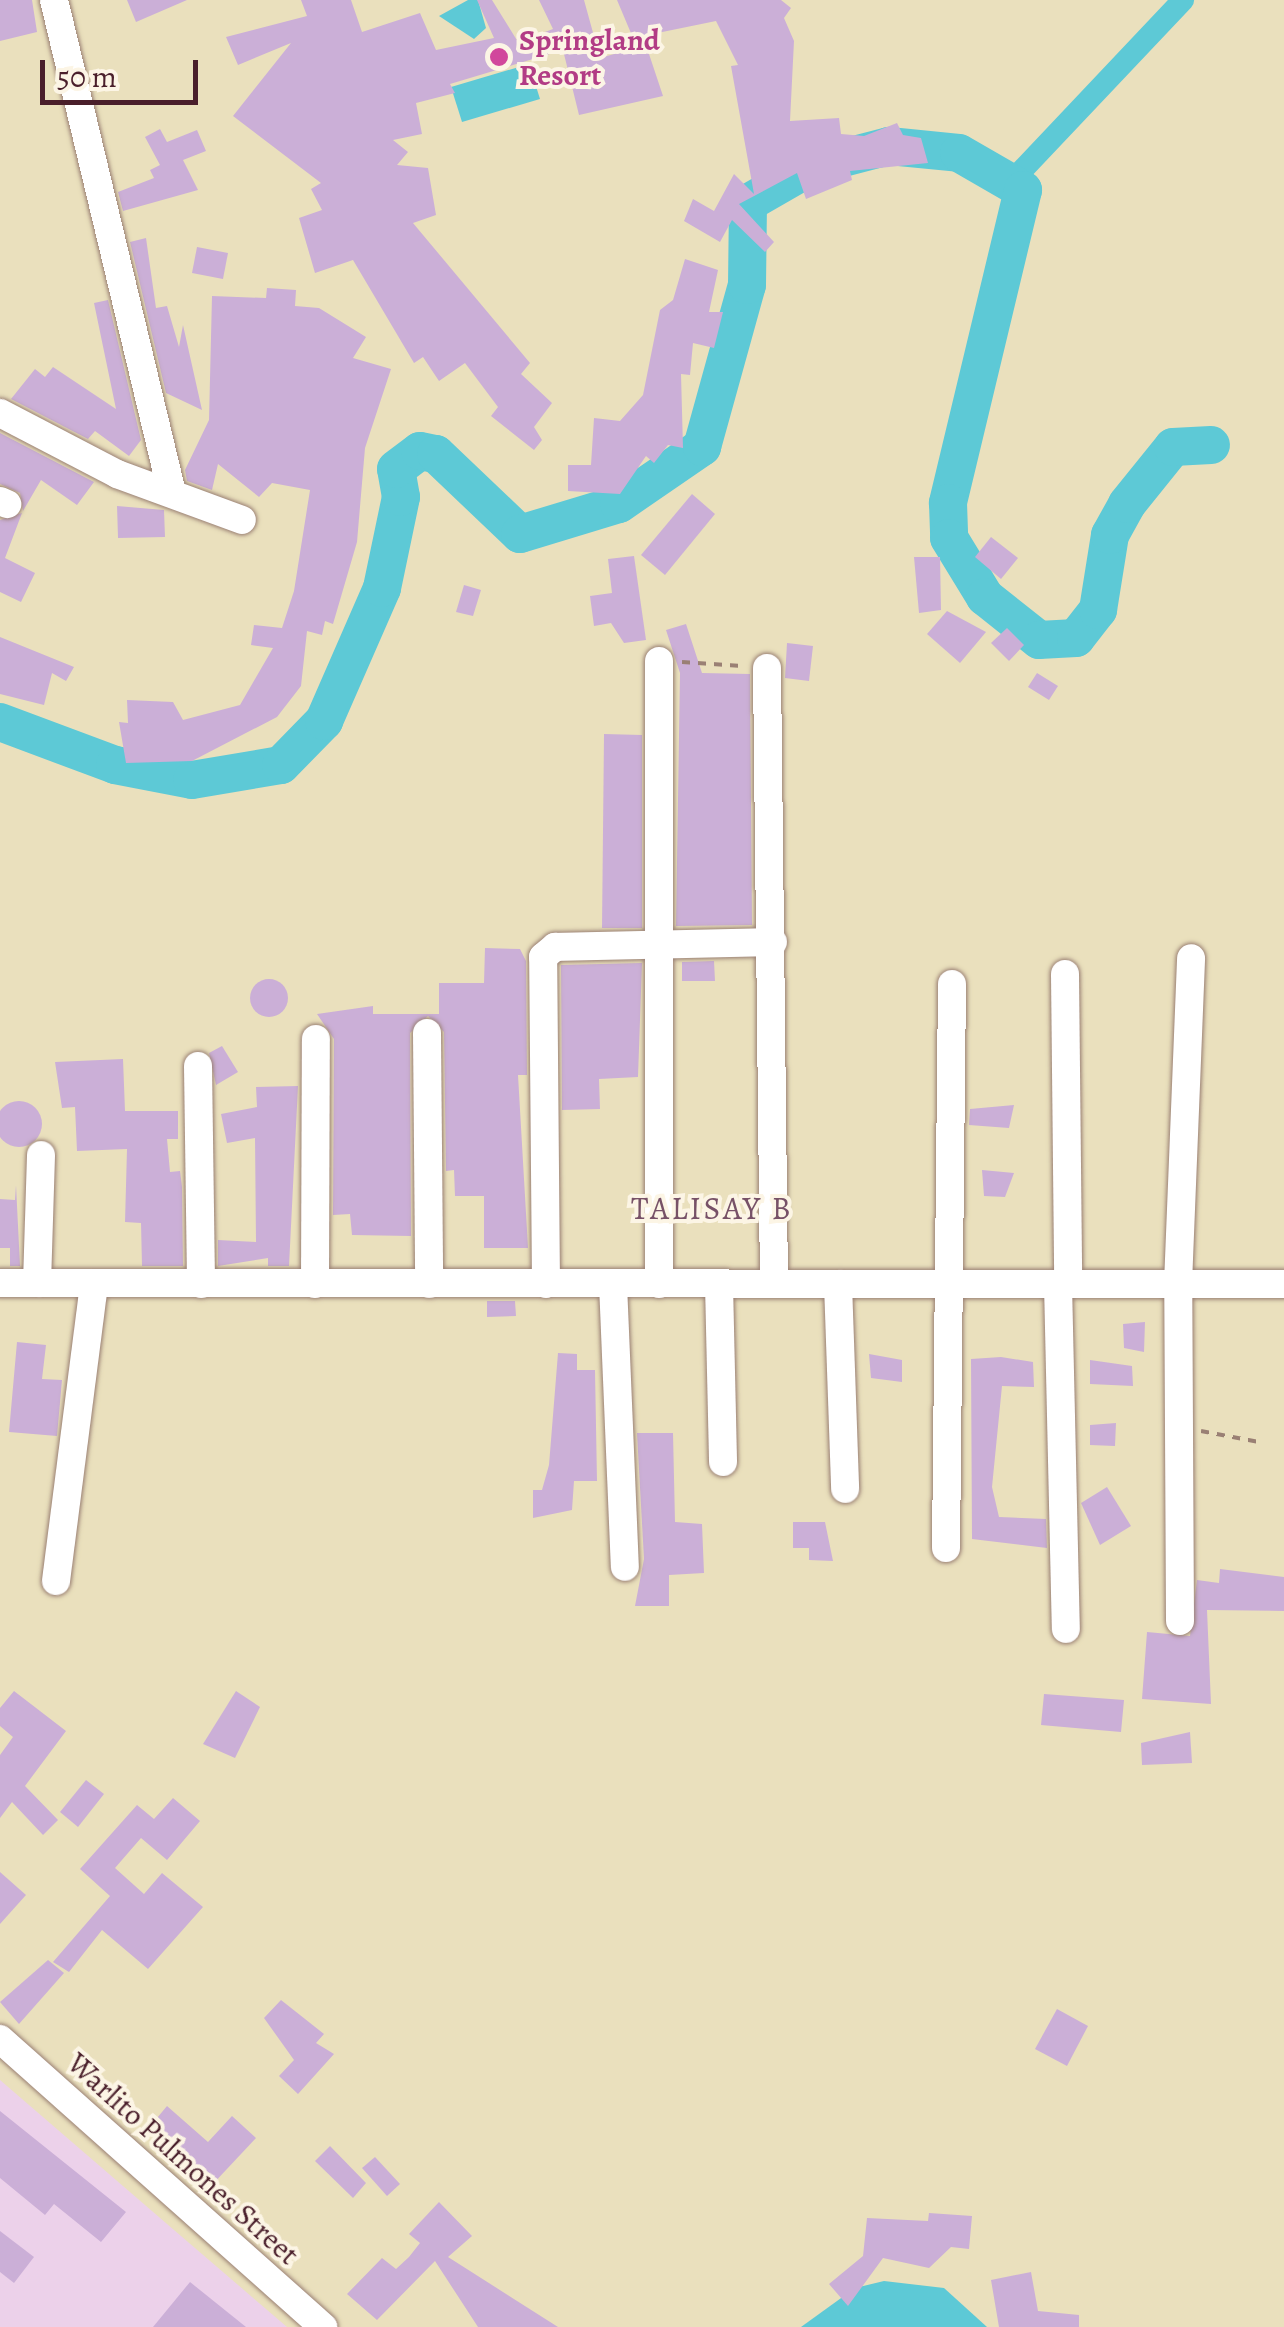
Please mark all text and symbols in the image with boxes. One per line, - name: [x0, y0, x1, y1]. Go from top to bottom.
- place label: Springland Resort: [519, 22, 660, 92]
- scale bar: [45, 40, 202, 102]
- marker: Springland Resort: [488, 46, 510, 68]
- text: 50 m: [57, 57, 117, 97]
- district label: TALISAY B: [631, 1189, 793, 1227]
- street label: Warlito Pulmones Street: [60, 2046, 306, 2272]

